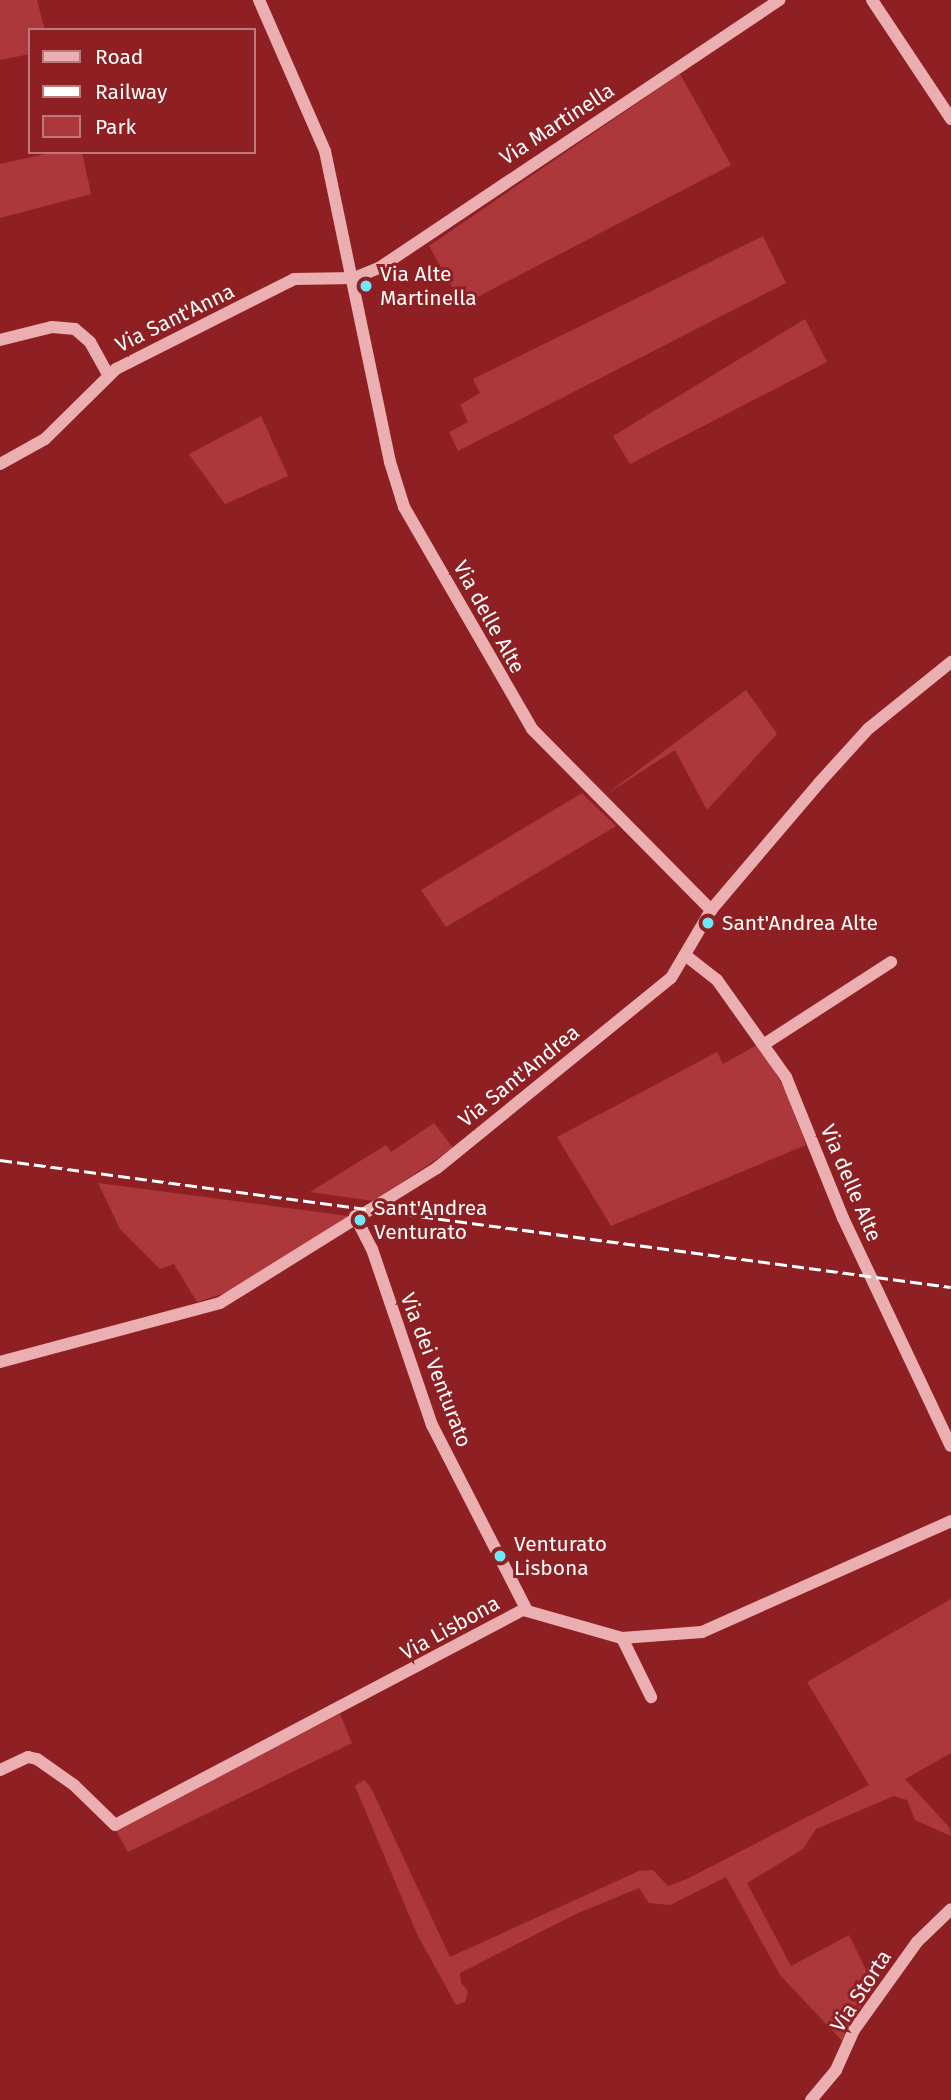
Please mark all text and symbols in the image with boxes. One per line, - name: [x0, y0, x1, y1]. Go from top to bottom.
- legend: [28, 28, 256, 154]
- text: Road: [95, 44, 143, 70]
- street label: Via Martinella: [495, 78, 619, 170]
- text: Railway: [95, 79, 167, 105]
- text: Park: [95, 114, 136, 140]
- place label: Via Alte Martinella: [380, 261, 477, 311]
- street label: Via Sant'Anna: [111, 278, 239, 358]
- marker: Via Alte Martinella: [358, 278, 374, 294]
- street label: Via delle Alte: [448, 556, 530, 678]
- place label: Sant'Andrea Alte: [722, 910, 878, 936]
- marker: Sant'Andrea Alte: [700, 915, 716, 931]
- street label: Via Sant'Andrea: [454, 1020, 584, 1132]
- street label: Via delle Alte: [815, 1121, 887, 1245]
- place label: Sant'Andrea Venturato: [374, 1195, 487, 1245]
- marker: Sant'Andrea Venturato: [352, 1212, 368, 1228]
- street label: Via dei Venturato: [395, 1289, 477, 1451]
- place label: Venturato Lisbona: [514, 1531, 607, 1581]
- marker: Venturato Lisbona: [492, 1548, 508, 1564]
- street label: Via Lisbona: [396, 1590, 504, 1666]
- street label: Via Storta: [825, 1945, 897, 2037]

